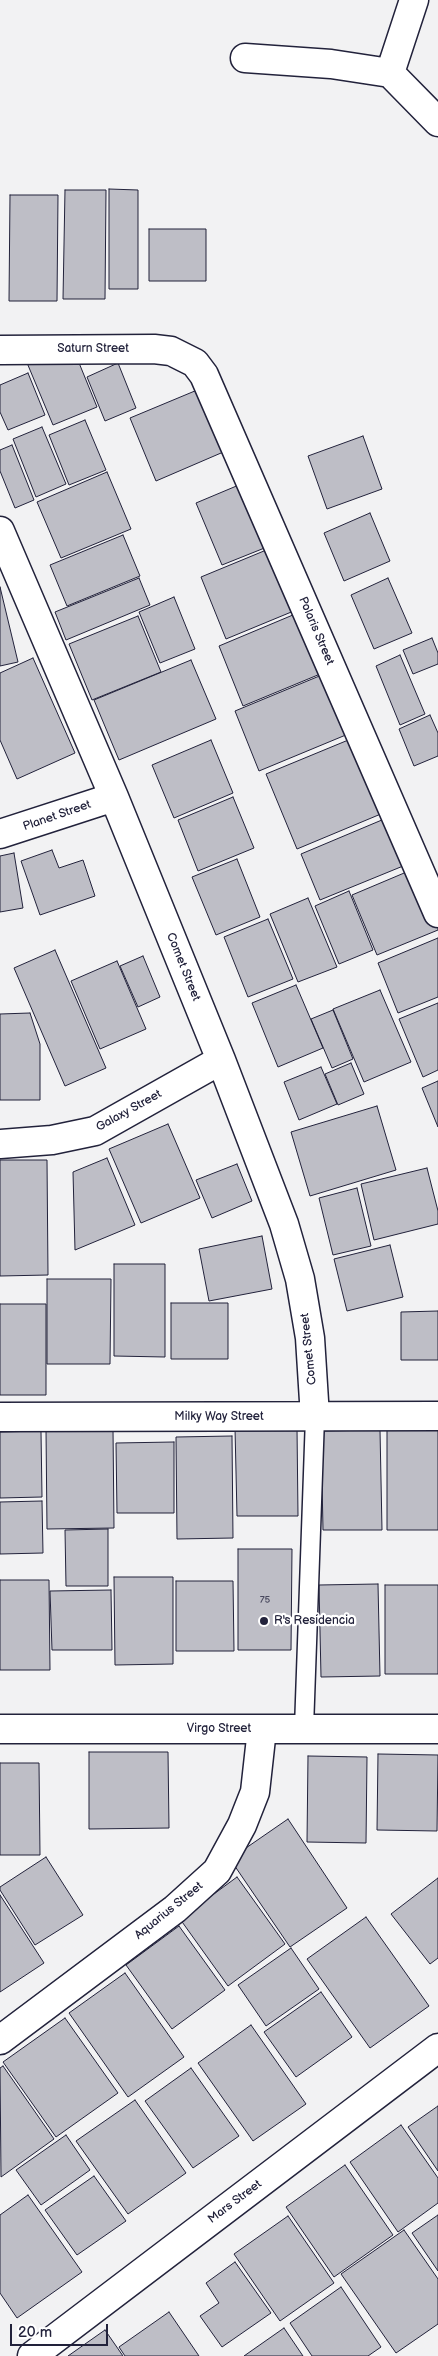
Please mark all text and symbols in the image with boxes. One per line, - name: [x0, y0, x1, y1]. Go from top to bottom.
- street label: Saturn Street: [57, 342, 129, 356]
- street label: Polaris Street: [295, 595, 337, 667]
- street label: Planet Street: [21, 798, 93, 834]
- street label: Comet Street: [163, 931, 203, 1003]
- street label: Galaxy Street: [94, 1087, 164, 1135]
- street label: Comet Street: [298, 1312, 320, 1386]
- street label: Milky Way Street: [174, 1410, 264, 1424]
- house number: 75: [260, 1594, 270, 1606]
- place label: R's Residencia: [274, 1614, 355, 1628]
- marker: R's Residencia: [258, 1615, 270, 1627]
- street label: Virgo Street: [187, 1722, 251, 1736]
- street label: Aquarius Street: [132, 1879, 206, 1943]
- street label: Mars Street: [205, 2177, 265, 2227]
- scale bar: [12, 2314, 110, 2346]
- text: 20 m: [18, 2323, 52, 2342]

